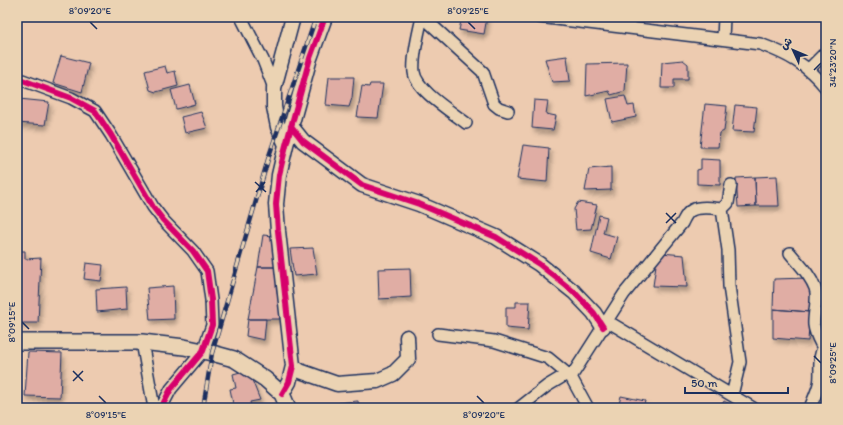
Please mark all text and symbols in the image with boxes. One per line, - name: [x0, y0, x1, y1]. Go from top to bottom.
- text: 8°09'20"E: [69, 4, 112, 17]
- text: 8°09'25"E: [447, 4, 489, 17]
- north arrow: [773, 30, 813, 70]
- text: ش: [777, 35, 795, 52]
- text: 34°23'20"N: [826, 38, 839, 87]
- text: 8°09'15"E: [5, 301, 18, 342]
- text: 8°09'25"E: [826, 342, 839, 384]
- scale bar: [685, 369, 788, 395]
- text: 50 m: [691, 376, 717, 390]
- text: 8°09'15"E: [86, 408, 127, 421]
- text: 8°09'20"E: [463, 408, 506, 421]

